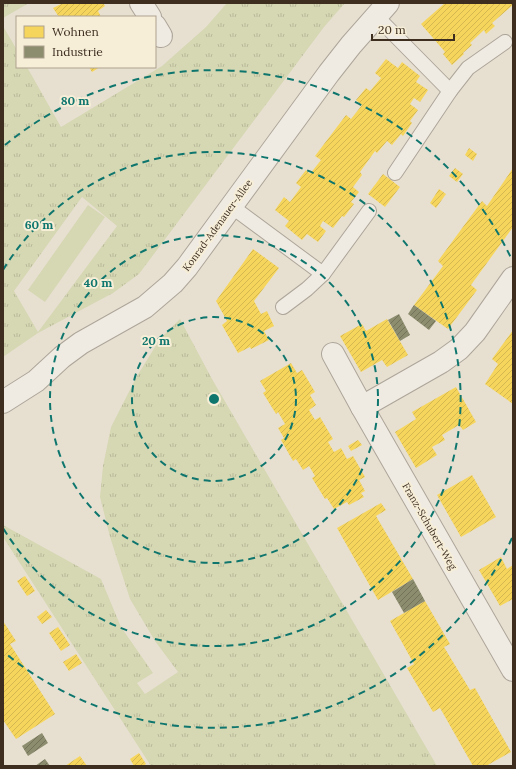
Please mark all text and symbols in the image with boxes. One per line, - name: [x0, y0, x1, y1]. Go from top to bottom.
- legend: [16, 16, 156, 68]
- scale bar: [372, 16, 454, 42]
- text: 20 m: [378, 22, 406, 37]
- text: Wohnen: [52, 24, 99, 39]
- text: Industrie: [52, 44, 103, 59]
- text: 80 m: [61, 93, 89, 108]
- street label: Konrad-Adenauer-Allee: [180, 176, 255, 274]
- text: 60 m: [25, 217, 53, 232]
- text: 40 m: [84, 275, 112, 290]
- text: 20 m: [142, 333, 170, 348]
- centre of rings: [207, 392, 221, 406]
- street label: Franz-Schubert-Weg: [399, 480, 460, 572]

